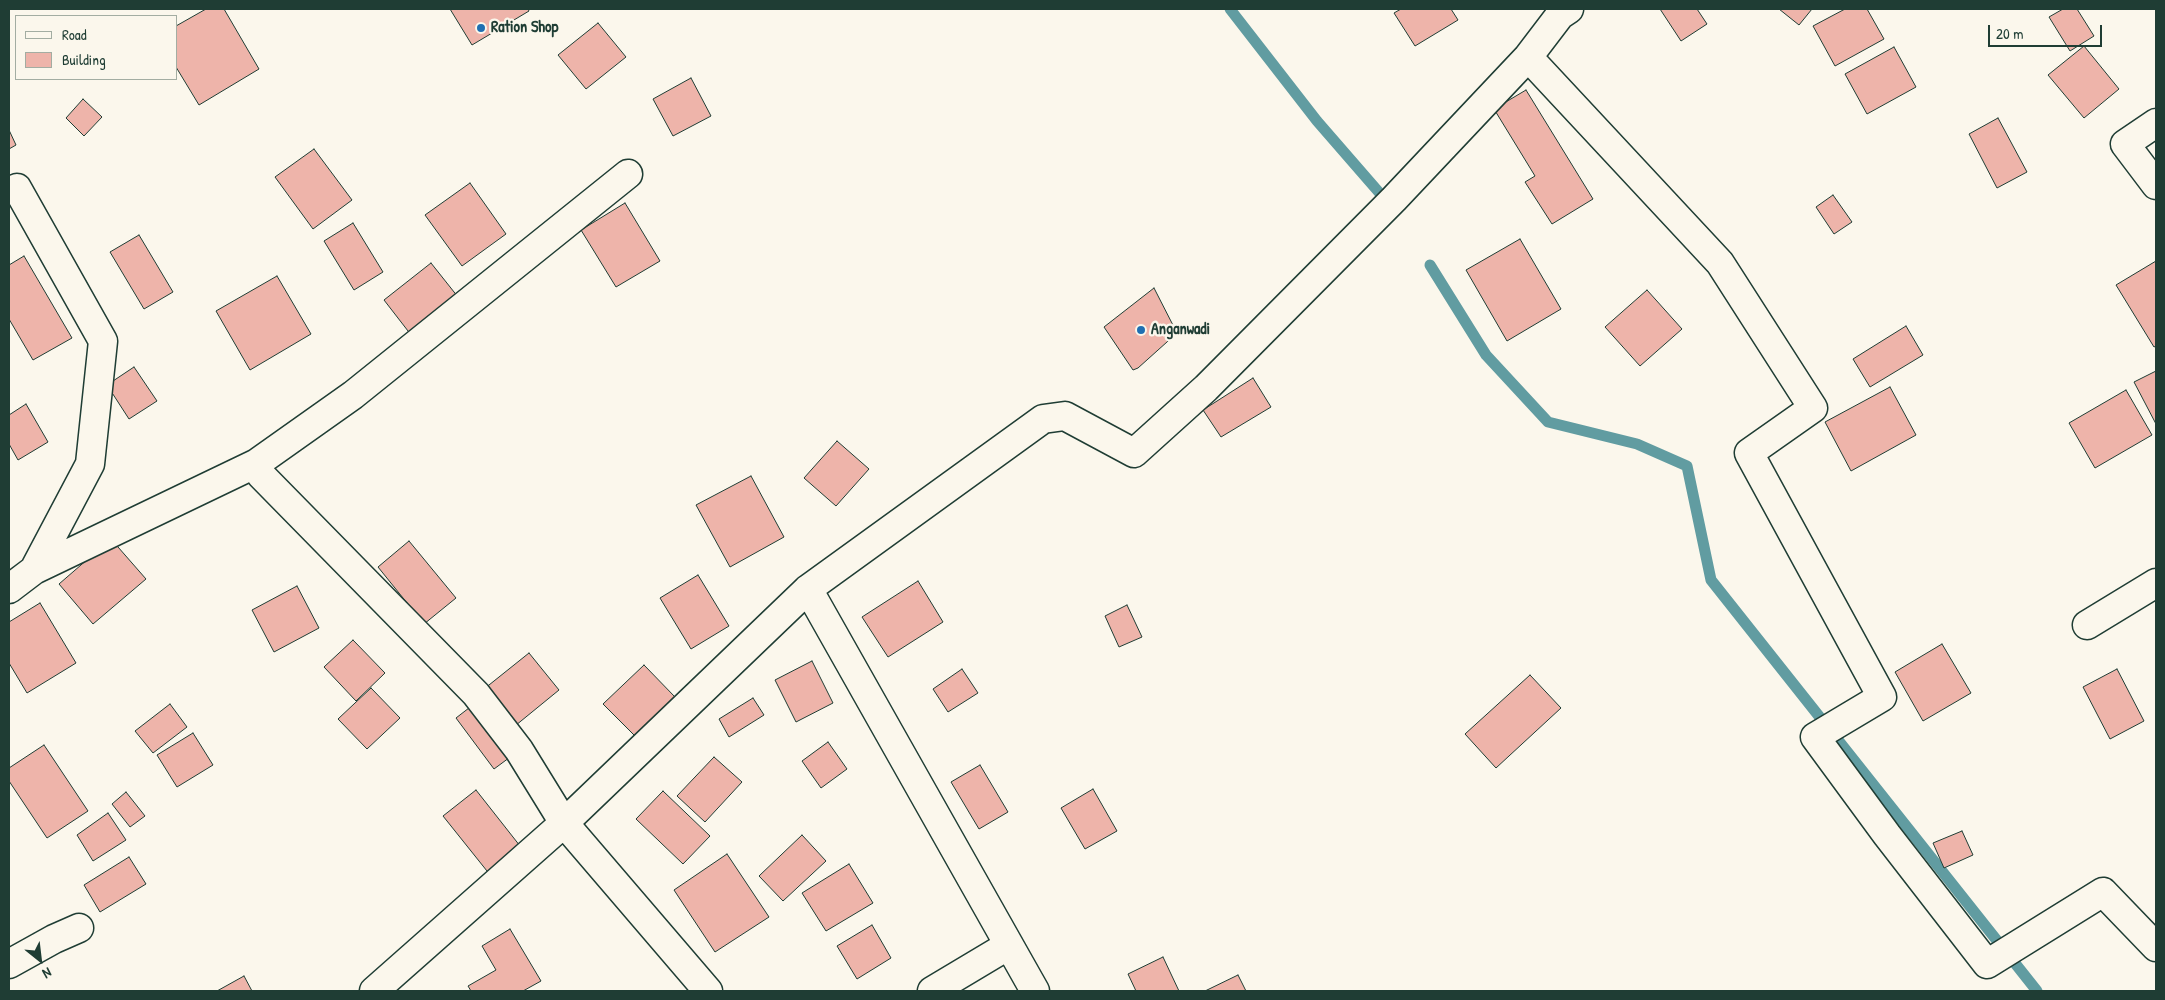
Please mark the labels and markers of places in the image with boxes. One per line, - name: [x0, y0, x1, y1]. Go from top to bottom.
- place label: Ration Shop: [491, 18, 558, 38]
- marker: Ration Shop: [475, 22, 487, 34]
- place label: Anganwadi: [1151, 320, 1210, 340]
- marker: Anganwadi: [1135, 324, 1147, 336]

